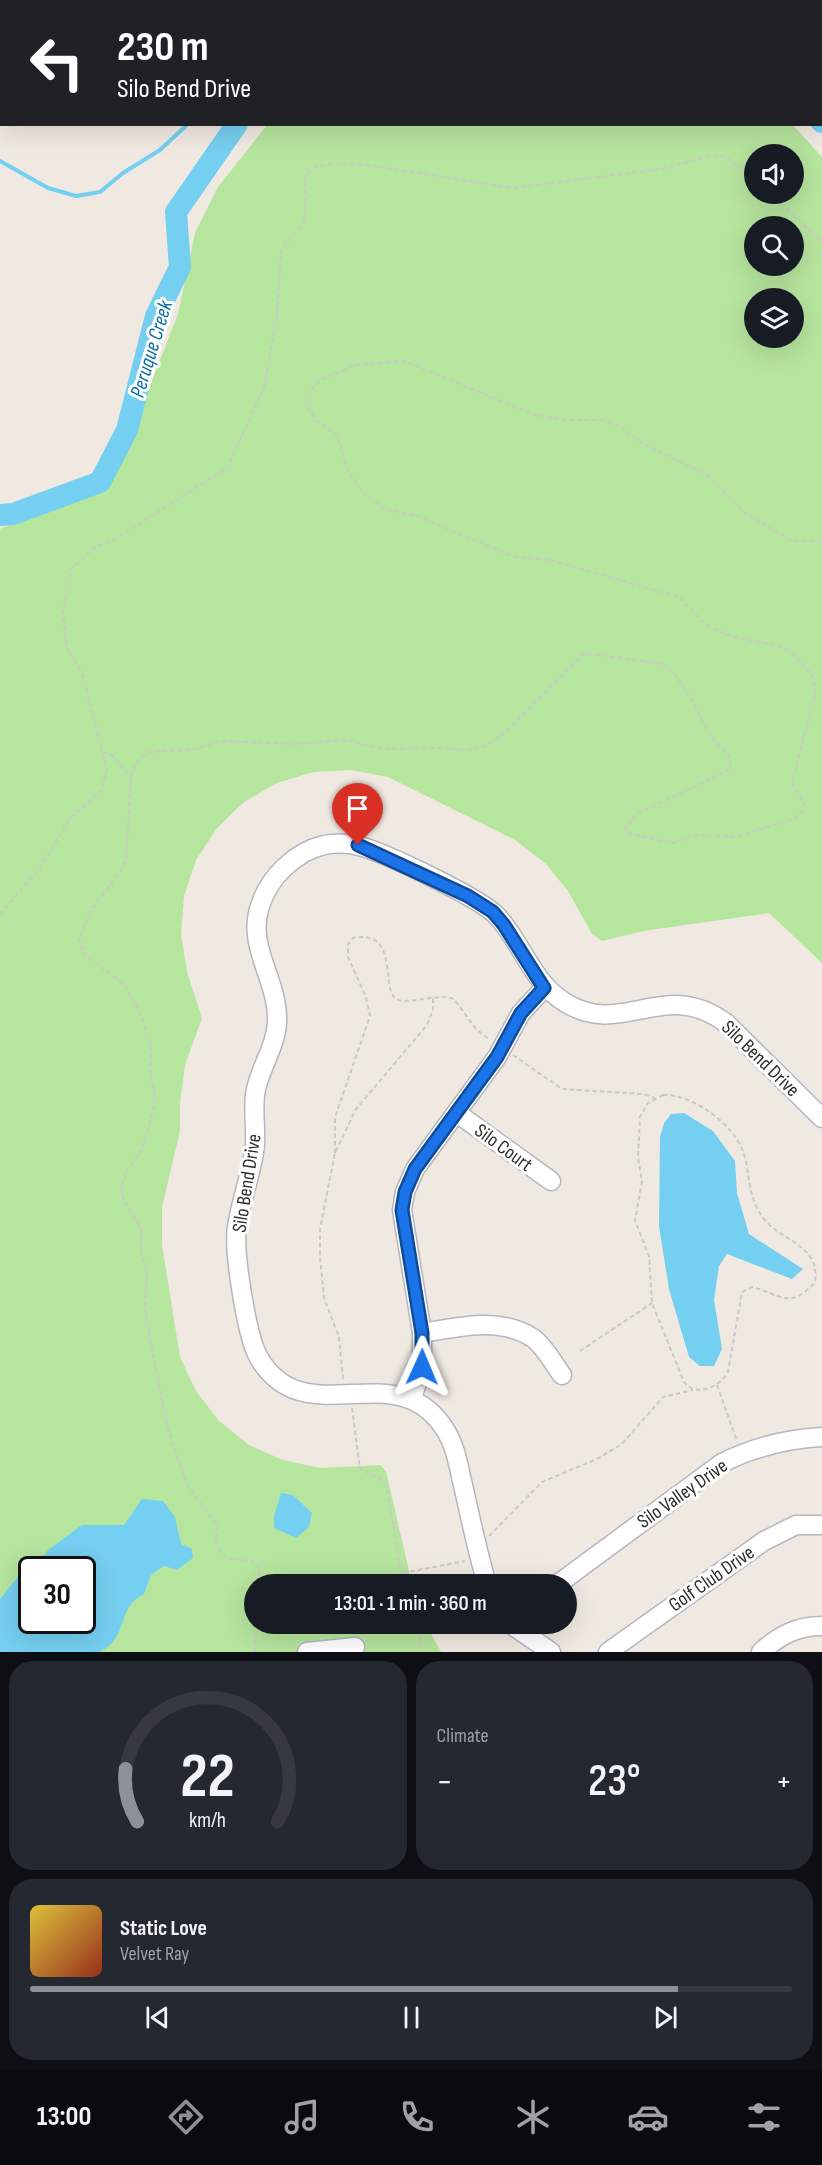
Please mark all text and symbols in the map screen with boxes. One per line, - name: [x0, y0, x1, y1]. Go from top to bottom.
- text: 230 m: [117, 22, 209, 73]
- icon: left: [18, 24, 96, 102]
- text: Silo Bend Drive: [117, 73, 251, 105]
- map controls: [744, 144, 804, 348]
- button: sound: [744, 144, 804, 204]
- button: search: [744, 216, 804, 276]
- button: layers: [744, 288, 804, 348]
- water label: Peruque Creek: [125, 297, 178, 400]
- pin: [332, 783, 383, 845]
- icon: arrive: [341, 792, 374, 825]
- street label: Silo Bend Drive: [716, 1016, 804, 1102]
- street label: Silo Court: [470, 1119, 537, 1177]
- street label: Silo Bend Drive: [227, 1132, 267, 1234]
- position arrow: [390, 1335, 454, 1399]
- street label: Silo Valley Drive: [633, 1454, 732, 1534]
- street label: Golf Club Drive: [664, 1541, 759, 1617]
- speed limit sign: 30: [18, 1556, 96, 1634]
- text: 13:01 · 1 min · 360 m: [334, 1590, 487, 1617]
- text: Climate: [437, 1724, 489, 1748]
- text: 22: [180, 1740, 235, 1815]
- text: 23°: [588, 1754, 641, 1809]
- text: −: [437, 1762, 453, 1802]
- text: +: [776, 1762, 792, 1802]
- text: km/h: [189, 1809, 226, 1834]
- text: Static Love: [120, 1915, 207, 1942]
- text: Velvet Ray: [120, 1942, 189, 1966]
- icon: previous: [141, 2001, 174, 2034]
- icon: pause: [395, 2001, 428, 2034]
- icon: next: [649, 2001, 682, 2034]
- icon: directions: [165, 2096, 207, 2138]
- icon: music: [281, 2096, 323, 2138]
- icon: phone: [396, 2096, 438, 2138]
- icon: climate: [512, 2096, 554, 2138]
- icon: car: [627, 2096, 669, 2138]
- icon: filters: [743, 2096, 785, 2138]
- text: 13:00: [37, 2101, 91, 2133]

